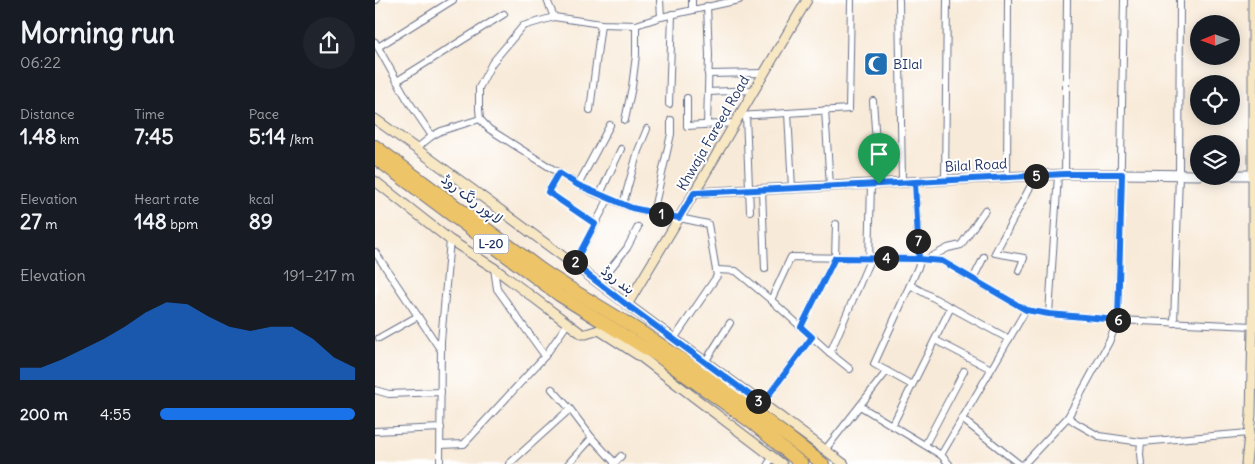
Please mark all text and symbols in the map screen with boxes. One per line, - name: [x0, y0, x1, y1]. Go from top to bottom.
- text: Morning run: [20, 15, 175, 51]
- north arrow: [1190, 15, 1240, 65]
- map controls: [1190, 15, 1240, 185]
- button: share: [303, 17, 355, 69]
- mosque icon: BIlal: [863, 51, 889, 77]
- text: 06:22: [20, 52, 61, 72]
- place label: BIlal: [893, 55, 922, 73]
- street label: Khwaja Fareed Road: [673, 72, 753, 194]
- button: locate: [1190, 75, 1240, 125]
- text: Distance: [20, 105, 75, 123]
- text: Time: [134, 105, 165, 123]
- text: Pace: [249, 105, 279, 123]
- text: 1.48: [20, 123, 57, 150]
- text: 7:45: [134, 123, 174, 150]
- text: 5:14: [249, 123, 286, 150]
- text: km: [57, 130, 79, 148]
- text: /km: [286, 130, 314, 148]
- pin: [858, 133, 900, 184]
- button: layers: [1190, 135, 1240, 185]
- icon: arrive: [865, 140, 893, 168]
- street label: Bilal Road: [944, 154, 1008, 176]
- pin: 5: [1023, 164, 1049, 188]
- text: 5: [1032, 167, 1041, 185]
- street label: لاہور رنگ روڈ: [437, 170, 506, 229]
- text: Elevation: [20, 190, 77, 208]
- text: Heart rate: [134, 190, 199, 208]
- text: kcal: [249, 190, 274, 208]
- pin: 1: [649, 202, 673, 226]
- text: 1: [659, 205, 664, 223]
- text: 27: [20, 208, 42, 235]
- text: 148: [134, 208, 167, 235]
- text: 89: [249, 208, 273, 235]
- text: m: [42, 215, 57, 233]
- text: bpm: [167, 215, 198, 233]
- pin: 7: [905, 228, 931, 254]
- text: 7: [915, 232, 922, 250]
- road number: L-20: [473, 234, 509, 253]
- pin: 4: [873, 246, 899, 270]
- text: 4: [882, 249, 891, 267]
- pin: 2: [563, 250, 587, 274]
- text: 2: [572, 253, 579, 271]
- street label: بند روڈ: [598, 262, 638, 298]
- text: Elevation: [20, 265, 86, 285]
- text: 191–217 m: [283, 265, 355, 285]
- pin: 6: [1105, 308, 1131, 332]
- text: 6: [1114, 311, 1123, 329]
- pin: 3: [745, 388, 771, 414]
- text: 3: [755, 392, 762, 410]
- text: 200 m: [20, 404, 68, 424]
- text: 4:55: [100, 404, 131, 424]

